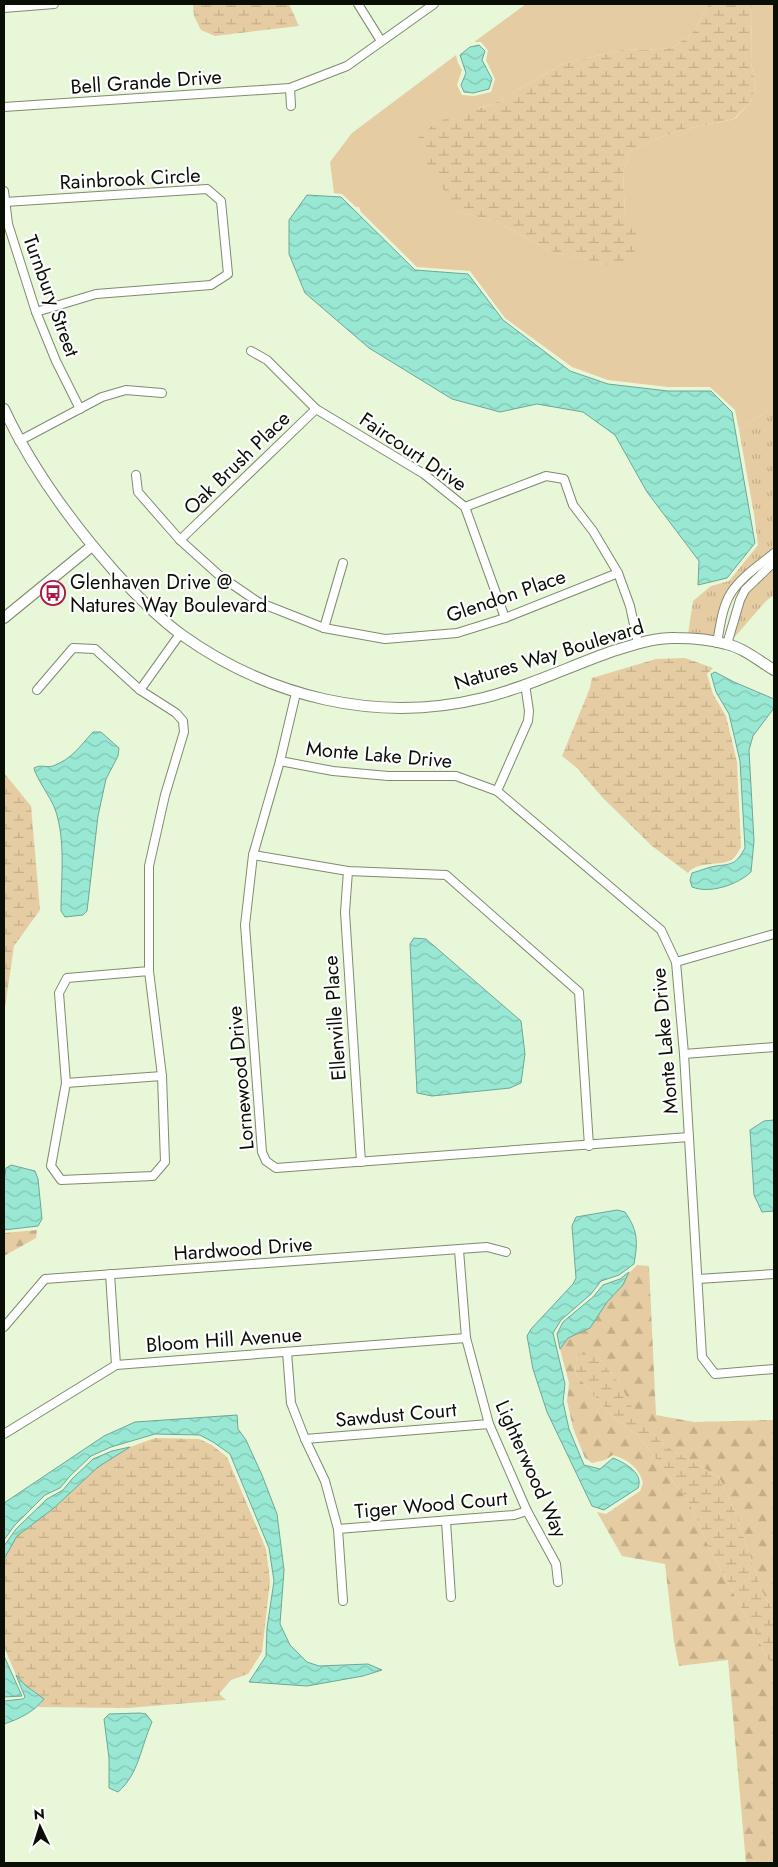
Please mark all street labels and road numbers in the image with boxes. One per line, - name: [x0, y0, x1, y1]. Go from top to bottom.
- street label: Bell Grande Drive: [70, 62, 222, 102]
- street label: Rainbrook Circle: [59, 161, 201, 197]
- street label: Turnbury Street: [16, 231, 86, 361]
- street label: Oak Brush Place: [177, 405, 297, 521]
- street label: Faircourt Drive: [354, 405, 472, 499]
- street label: Glendon Place: [442, 562, 570, 630]
- street label: Natures Way Boulevard: [450, 612, 648, 698]
- street label: Monte Lake Drive: [305, 734, 453, 776]
- street label: Ellenville Place: [316, 954, 354, 1082]
- street label: Monte Lake Drive: [644, 967, 686, 1115]
- street label: Lornewood Drive: [220, 1005, 262, 1151]
- street label: Hardwood Drive: [173, 1230, 313, 1268]
- street label: Bloom Hill Avenue: [145, 1320, 303, 1360]
- street label: Sawdust Court: [334, 1395, 458, 1435]
- street label: Lighterwood Way: [488, 1396, 574, 1542]
- street label: Tiger Wood Court: [353, 1484, 509, 1526]

